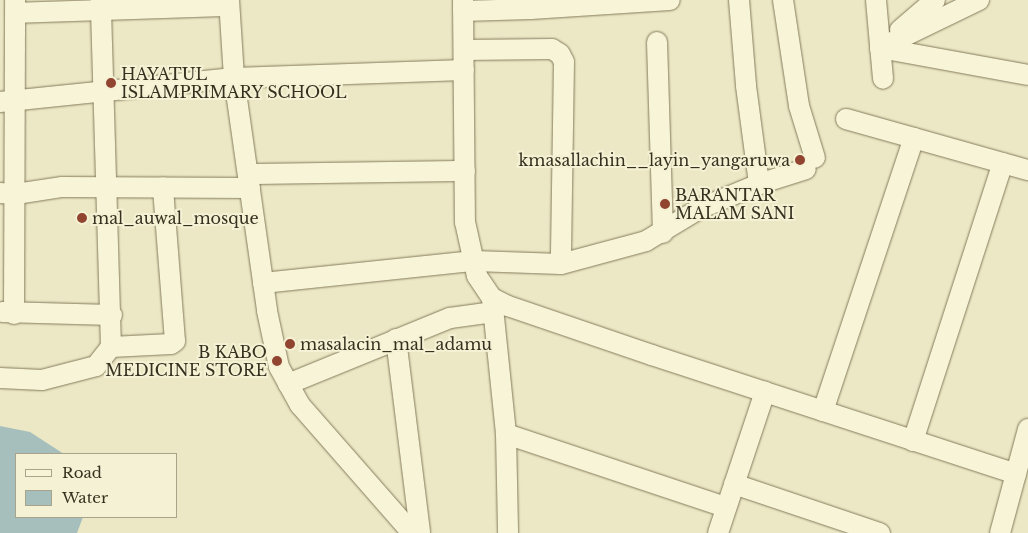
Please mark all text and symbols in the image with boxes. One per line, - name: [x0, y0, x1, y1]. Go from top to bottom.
- place label: HAYATUL ISLAMPRIMARY SCHOOL: [121, 64, 347, 102]
- marker: HAYATUL ISLAMPRIMARY SCHOOL: [105, 77, 117, 89]
- place label: kmasallachin__layin_yangaruwa: [518, 150, 790, 170]
- marker: kmasallachin__layin_yangaruwa: [794, 154, 806, 166]
- place label: BARANTAR MALAM SANI: [675, 185, 794, 223]
- marker: BARANTAR MALAM SANI: [659, 198, 671, 210]
- place label: mal_auwal_mosque: [92, 208, 259, 228]
- marker: mal_auwal_mosque: [76, 212, 88, 224]
- place label: masalacin_mal_adamu: [300, 334, 492, 354]
- marker: masalacin_mal_adamu: [284, 338, 296, 350]
- place label: B KABO MEDICINE STORE: [105, 342, 267, 380]
- marker: B KABO MEDICINE STORE: [271, 355, 283, 367]
- legend: [15, 453, 178, 518]
- text: Road: [62, 463, 102, 482]
- text: Water: [62, 488, 108, 507]

